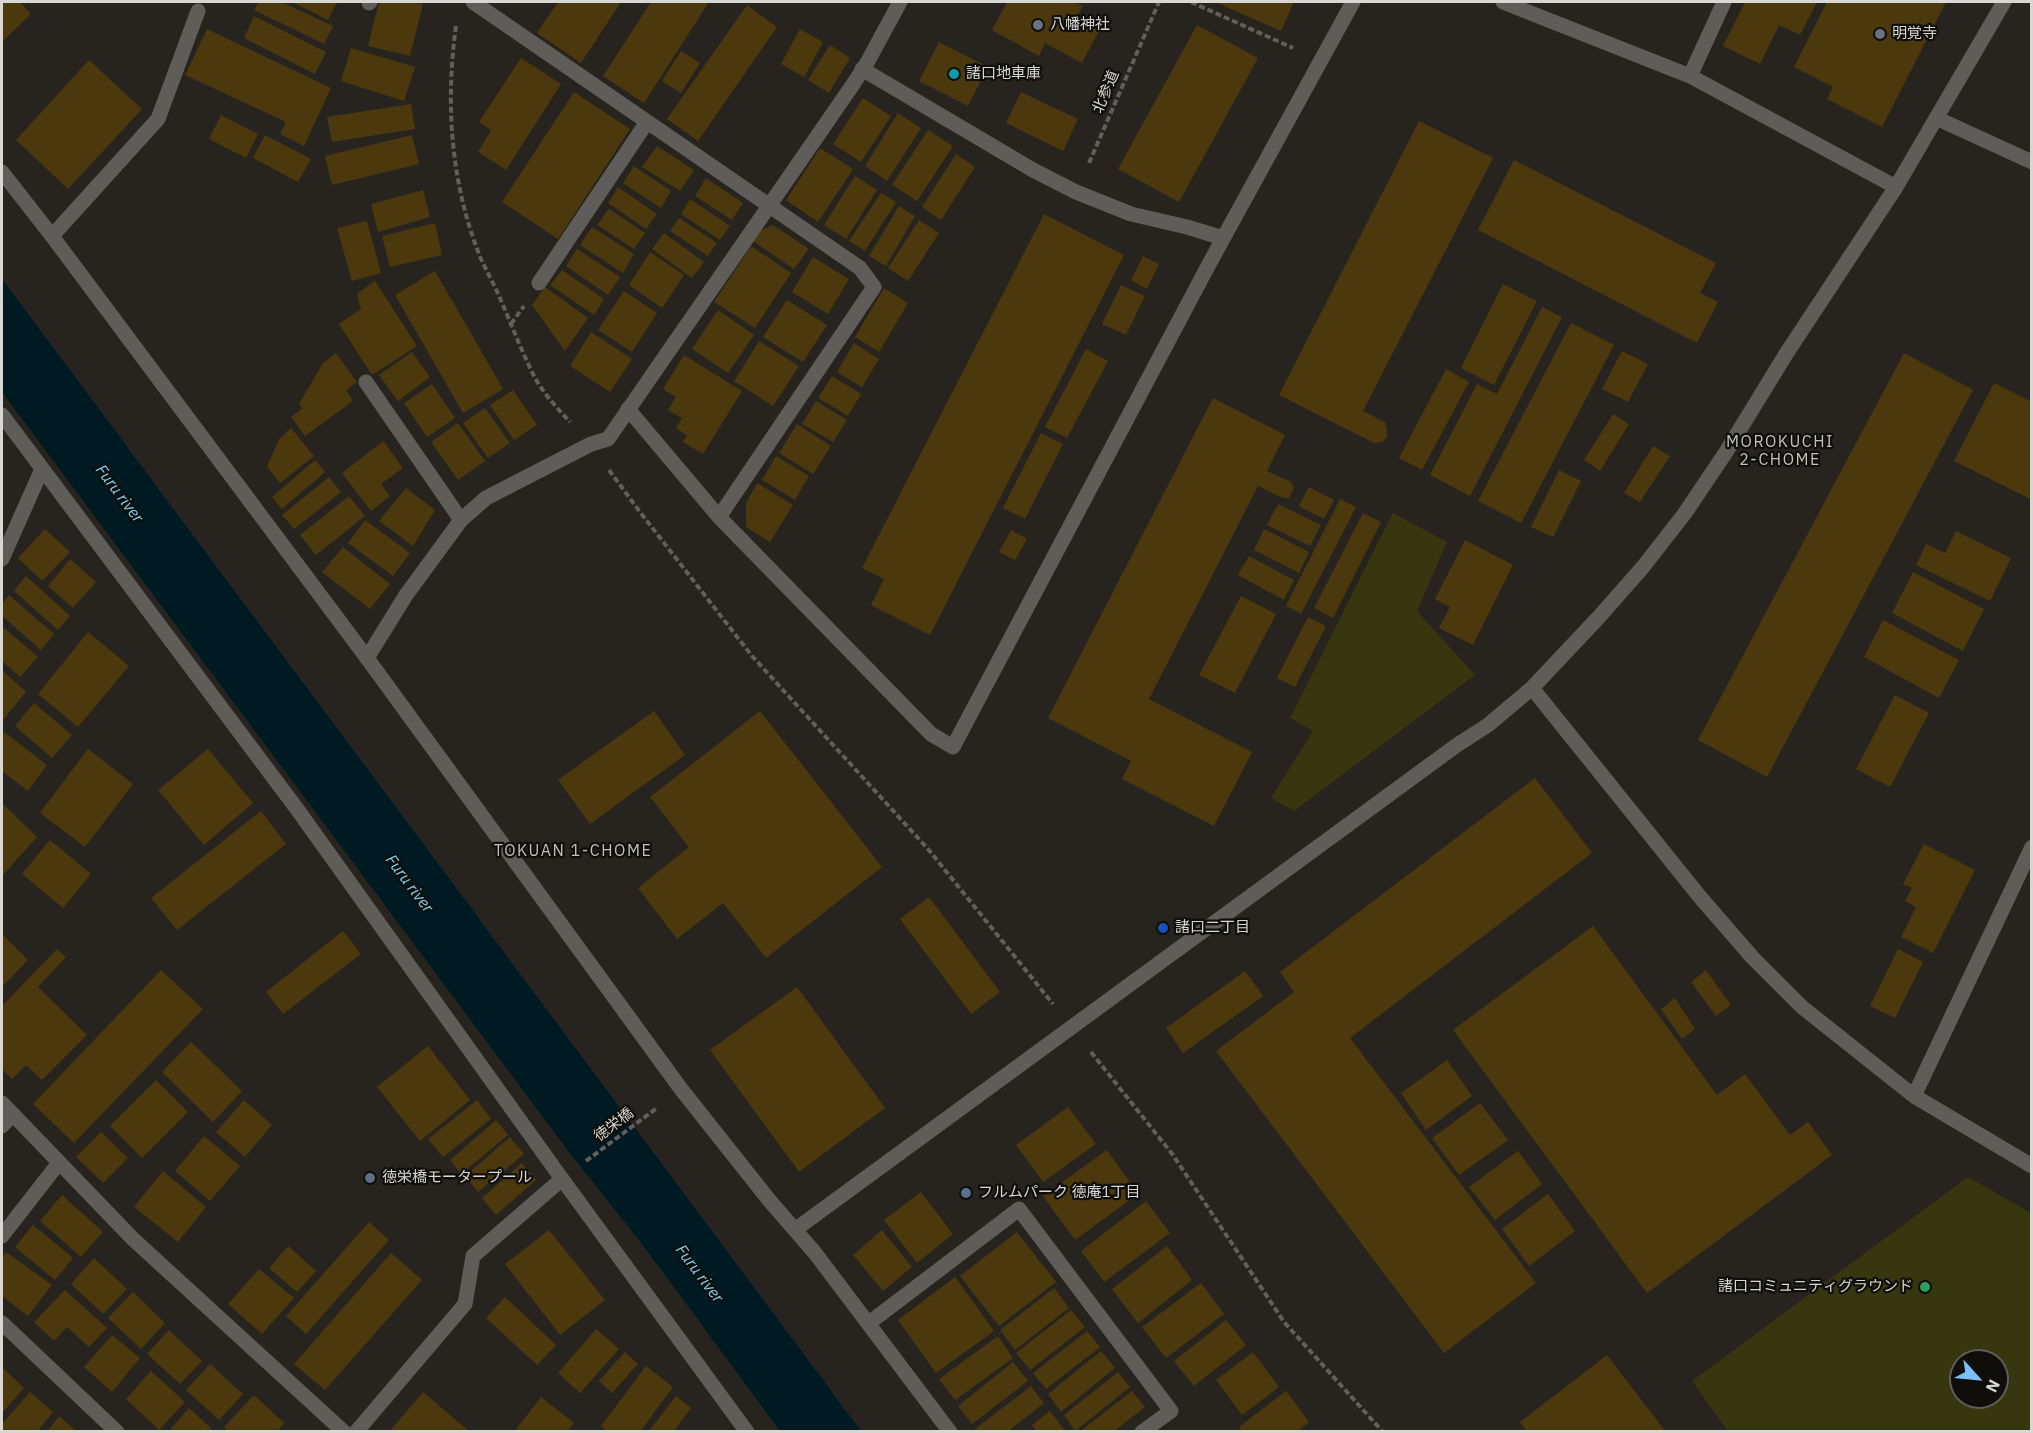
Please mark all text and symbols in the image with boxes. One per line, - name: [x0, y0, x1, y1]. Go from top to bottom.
- place label: 八幡神社: [1050, 16, 1110, 34]
- marker: 八幡神社: [1031, 18, 1045, 32]
- place label: 明覚寺: [1892, 25, 1937, 43]
- marker: 明覚寺: [1873, 27, 1887, 41]
- place label: 諸口地車庫: [966, 65, 1041, 83]
- marker: 諸口地車庫: [947, 67, 961, 81]
- street label: 北参道: [1089, 68, 1123, 116]
- district label: MOROKUCHI 2-CHOME: [1726, 432, 1834, 470]
- water label: Furu river: [91, 461, 147, 527]
- district label: TOKUAN 1-CHOME: [494, 841, 652, 861]
- water label: Furu river: [381, 851, 437, 917]
- place label: 諸口二丁目: [1175, 919, 1250, 937]
- marker: 諸口二丁目: [1156, 921, 1170, 935]
- street label: 徳栄橋: [591, 1104, 637, 1146]
- place label: 徳栄橋モータープール: [382, 1169, 532, 1187]
- marker: 徳栄橋モータープール: [363, 1171, 377, 1185]
- place label: フルムパーク 徳庵1丁目: [978, 1184, 1141, 1202]
- marker: フルムパーク 徳庵1丁目: [959, 1186, 973, 1200]
- water label: Furu river: [671, 1241, 727, 1307]
- place label: 諸口コミュニティグラウンド: [1718, 1278, 1913, 1296]
- marker: 諸口コミュニティグラウンド: [1918, 1280, 1932, 1294]
- north arrow: [1949, 1349, 2009, 1409]
- text: N: [1982, 1377, 2005, 1396]

